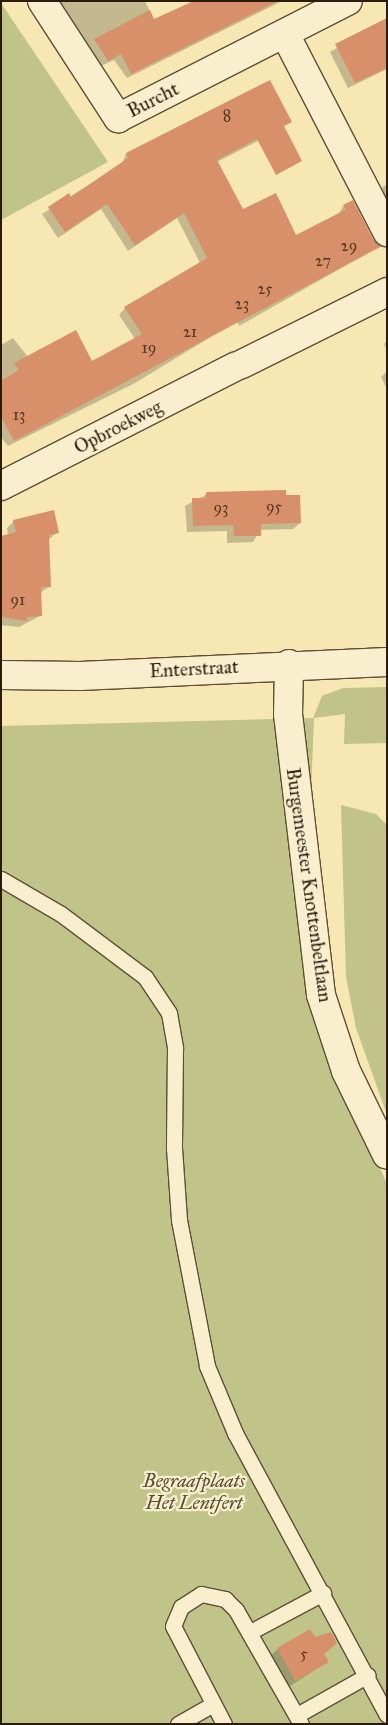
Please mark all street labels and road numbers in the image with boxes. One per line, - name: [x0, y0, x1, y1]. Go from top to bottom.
- street label: Burcht: [123, 77, 183, 123]
- street label: Opbroekweg: [70, 395, 166, 459]
- street label: Enterstraat: [149, 655, 239, 683]
- street label: Burgemeester Knottenbeltlaan: [281, 766, 337, 1004]

